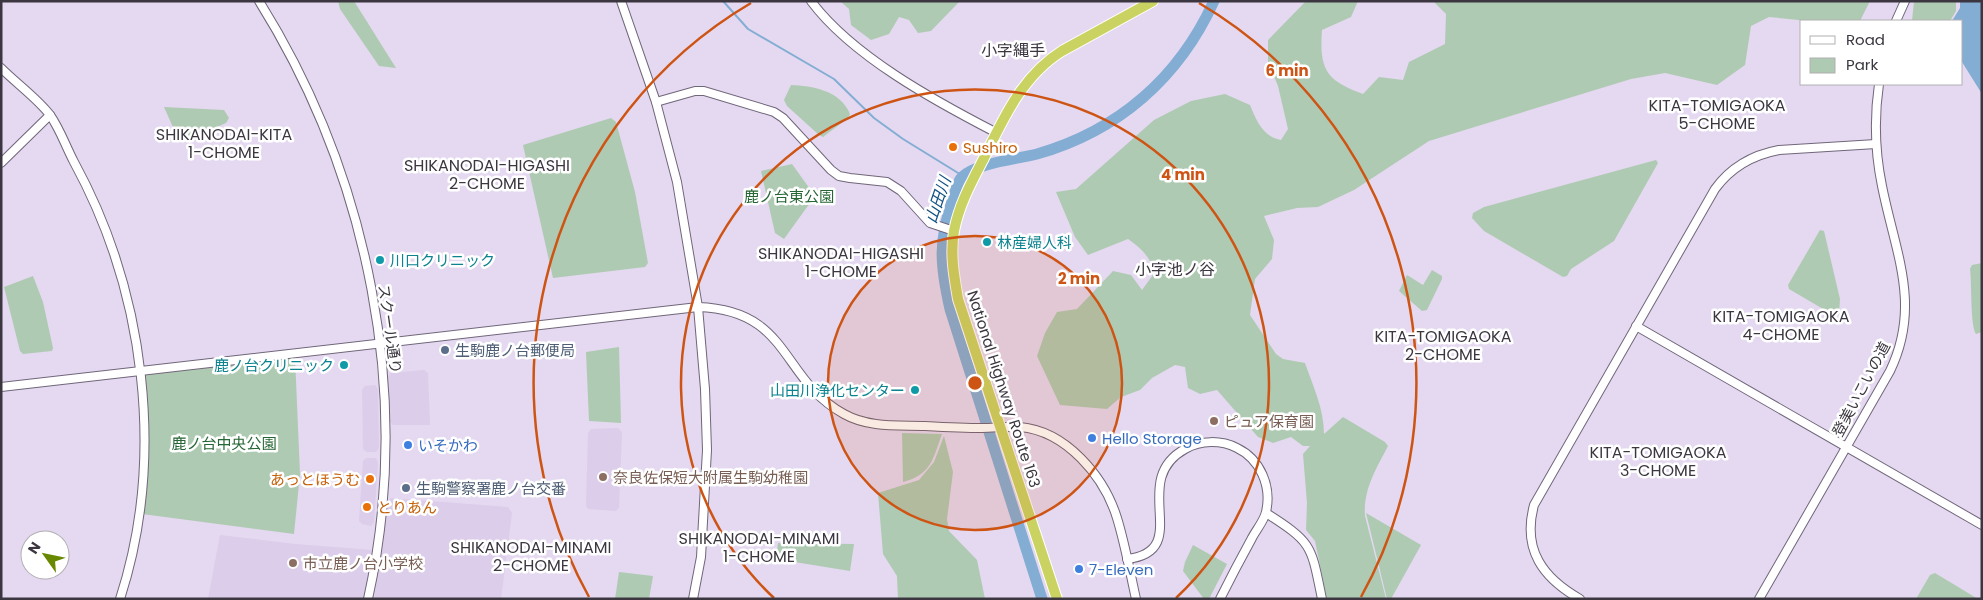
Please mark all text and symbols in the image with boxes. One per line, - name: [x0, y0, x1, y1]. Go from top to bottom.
- legend: [1800, 20, 1963, 85]
- text: Road: [1846, 29, 1885, 50]
- district label: 小字縄手: [981, 39, 1045, 62]
- text: Park: [1846, 54, 1878, 75]
- text: 6 min: [1265, 60, 1309, 81]
- district label: KITA-TOMIGAOKA 5-CHOME: [1649, 94, 1786, 135]
- district label: SHIKANODAI-KITA 1-CHOME: [156, 123, 292, 164]
- place label: Sushiro: [963, 137, 1018, 158]
- marker: Sushiro: [947, 141, 959, 153]
- district label: SHIKANODAI-HIGASHI 2-CHOME: [404, 154, 570, 195]
- text: 4 min: [1161, 164, 1205, 185]
- water label: 山田川: [919, 172, 957, 226]
- park label: 鹿ノ台東公園: [744, 186, 834, 207]
- place label: 林産婦人科: [997, 232, 1072, 253]
- marker: 林産婦人科: [981, 236, 993, 248]
- district label: SHIKANODAI-HIGASHI 1-CHOME: [758, 242, 924, 283]
- place label: 川口クリニック: [390, 250, 495, 271]
- marker: 川口クリニック: [374, 254, 386, 266]
- district label: 小字池ノ谷: [1135, 258, 1215, 281]
- text: 2 min: [1058, 268, 1100, 289]
- street label: スクール通り: [373, 283, 407, 375]
- street label: National Highway Route 163: [962, 288, 1046, 490]
- district label: KITA-TOMIGAOKA 4-CHOME: [1713, 305, 1850, 346]
- district label: KITA-TOMIGAOKA 2-CHOME: [1375, 325, 1512, 366]
- street label: 登美いこいの道: [1827, 338, 1895, 440]
- place label: 生駒鹿ノ台郵便局: [455, 340, 575, 361]
- marker: 生駒鹿ノ台郵便局: [439, 344, 451, 356]
- place label: 鹿ノ台クリニック: [214, 355, 334, 376]
- marker: 鹿ノ台クリニック: [338, 359, 350, 371]
- centre of rings: [966, 374, 984, 392]
- place label: 山田川浄化センター: [770, 380, 905, 401]
- marker: 山田川浄化センター: [909, 384, 921, 396]
- place label: ピュア保育園: [1224, 411, 1314, 432]
- marker: ピュア保育園: [1208, 415, 1220, 427]
- place label: Hello Storage: [1102, 428, 1202, 449]
- marker: Hello Storage: [1086, 432, 1098, 444]
- park label: 鹿ノ台中央公園: [171, 433, 277, 454]
- place label: いそかわ: [418, 435, 478, 456]
- marker: いそかわ: [402, 439, 414, 451]
- district label: KITA-TOMIGAOKA 3-CHOME: [1590, 441, 1727, 482]
- place label: 奈良佐保短大附属生駒幼稚園: [613, 467, 808, 488]
- place label: あっとほうむ: [270, 469, 360, 490]
- marker: 奈良佐保短大附属生駒幼稚園: [597, 471, 609, 483]
- marker: あっとほうむ: [364, 473, 376, 485]
- place label: 生駒警察署鹿ノ台交番: [416, 478, 566, 499]
- marker: 生駒警察署鹿ノ台交番: [400, 482, 412, 494]
- place label: とりあん: [377, 497, 437, 518]
- marker: とりあん: [361, 501, 373, 513]
- district label: SHIKANODAI-MINAMI 1-CHOME: [679, 527, 839, 568]
- north arrow: [20, 530, 70, 580]
- district label: SHIKANODAI-MINAMI 2-CHOME: [451, 536, 611, 577]
- text: N: [23, 538, 45, 558]
- place label: 市立鹿ノ台小学校: [303, 553, 423, 574]
- marker: 市立鹿ノ台小学校: [287, 557, 299, 569]
- place label: 7-Eleven: [1089, 559, 1153, 580]
- marker: 7-Eleven: [1073, 563, 1085, 575]

